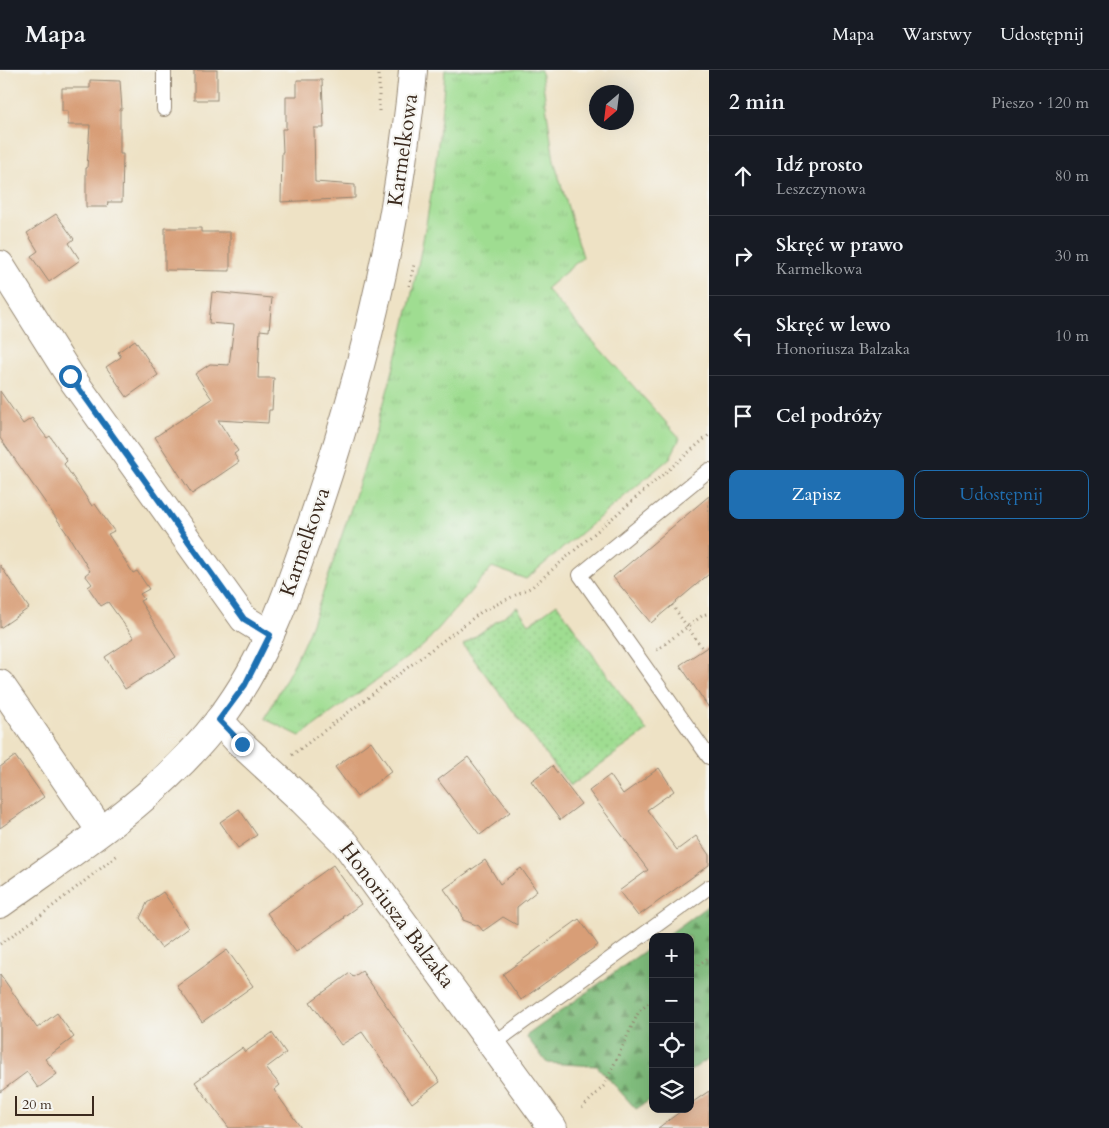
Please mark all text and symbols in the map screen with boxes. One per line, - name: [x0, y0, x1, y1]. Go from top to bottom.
- text: Mapa: [25, 18, 86, 51]
- text: Mapa: [832, 22, 874, 47]
- text: Warstwy: [902, 22, 972, 47]
- text: Udostępnij: [1000, 22, 1084, 47]
- north arrow: [589, 85, 634, 130]
- text: 2 min: [729, 88, 785, 117]
- street label: Karmelkowa: [381, 92, 425, 208]
- text: Pieszo · 120 m: [992, 92, 1089, 114]
- text: Idź prosto: [776, 152, 863, 178]
- icon: ahead: [729, 162, 757, 190]
- text: 80 m: [1055, 165, 1089, 187]
- text: Leszczynowa: [776, 178, 866, 200]
- text: Skręć w prawo: [776, 232, 903, 258]
- icon: right: [729, 242, 757, 270]
- text: 30 m: [1055, 245, 1089, 267]
- text: Karmelkowa: [776, 258, 862, 280]
- text: Skręć w lewo: [776, 312, 891, 338]
- icon: left: [729, 322, 757, 350]
- text: 10 m: [1055, 325, 1089, 347]
- text: Honoriusza Balzaka: [776, 338, 910, 360]
- route start: [59, 365, 82, 388]
- icon: arrive: [729, 402, 757, 430]
- text: Cel podróży: [776, 403, 882, 429]
- button: Zapisz: [729, 470, 904, 519]
- button: Udostępnij: [914, 470, 1089, 519]
- street label: Karmelkowa: [273, 484, 337, 600]
- route end: [231, 733, 254, 756]
- street label: Honoriusza Balzaka: [332, 836, 462, 994]
- map controls: [649, 933, 694, 1113]
- button: +: [649, 933, 694, 978]
- button: −: [649, 978, 694, 1023]
- button: locate: [649, 1023, 694, 1068]
- button: layers: [649, 1068, 694, 1113]
- scale bar: [15, 1093, 94, 1116]
- text: 20 m: [22, 1095, 52, 1114]

